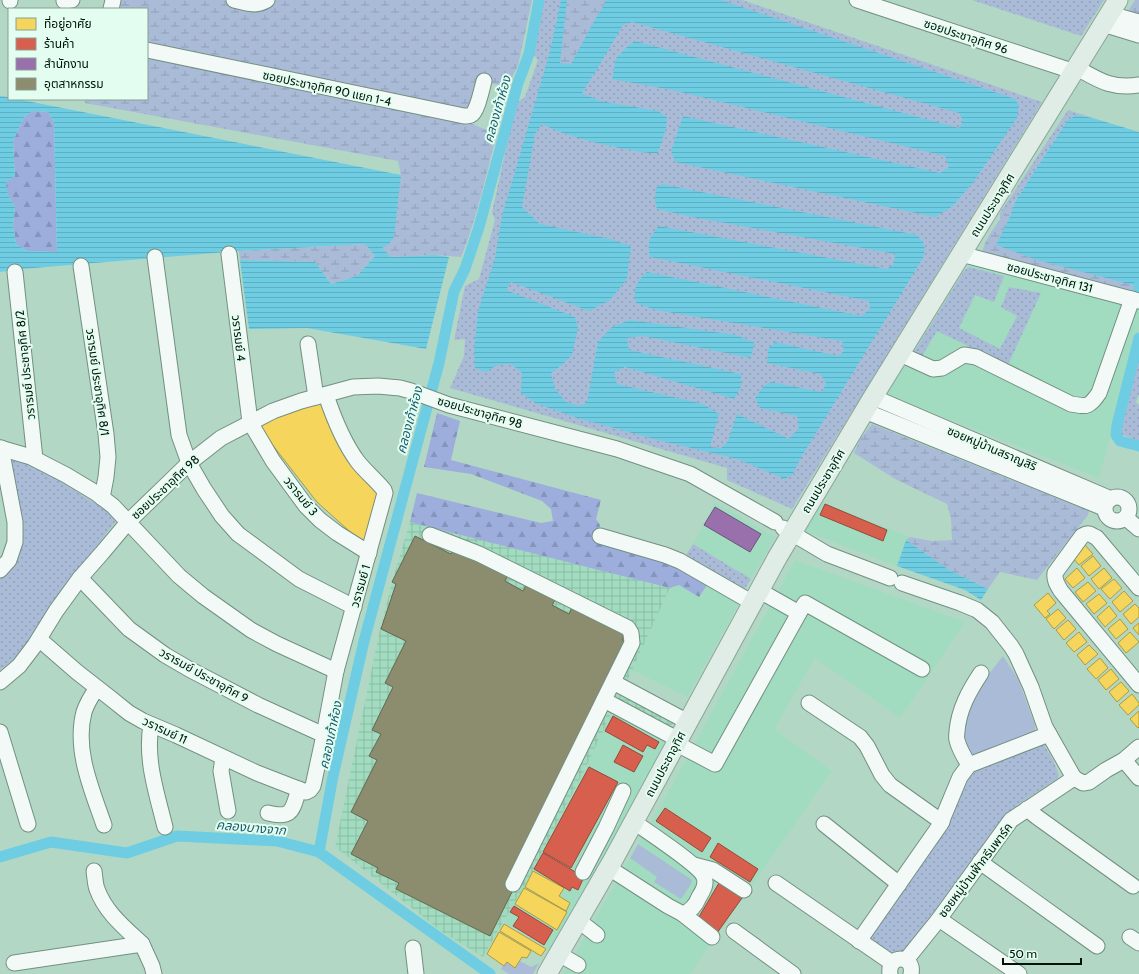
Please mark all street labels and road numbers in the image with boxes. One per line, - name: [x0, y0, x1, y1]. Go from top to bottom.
- street label: ซอยประชาอุทิศ 96: [922, 15, 1010, 57]
- street label: ซอยประชาอุทิศ 90 แยก 1-4: [261, 67, 393, 109]
- street label: ถนนประชาอุทิศ: [966, 170, 1018, 240]
- street label: ซอยประชาอุทิศ 131: [1006, 258, 1094, 296]
- street label: วรารมย์ ประชาอุทิศ 8/2: [12, 309, 38, 421]
- street label: วรารมย์ 4: [229, 314, 249, 362]
- street label: วรารมย์ ประชาอุทิศ 8/1: [83, 328, 113, 436]
- street label: ซอยประชาอุทิศ 98: [436, 393, 524, 431]
- street label: ซอยหมู่บ้านสราญสิริ: [945, 422, 1039, 474]
- street label: ถนนประชาอุทิศ: [798, 446, 848, 516]
- street label: ซอยประชาอุทิศ 98: [128, 452, 202, 522]
- street label: วรารมย์ 3: [281, 473, 321, 519]
- street label: วรารมย์ 1: [347, 563, 373, 609]
- street label: วรารมย์ ประชาอุทิศ 9: [157, 644, 251, 706]
- street label: วรารมย์ 11: [140, 713, 190, 747]
- street label: ถนนประชาอุทิศ: [641, 729, 689, 799]
- street label: ซอยหมู่บ้านฟ้ากรีนพาร์ค: [935, 820, 1015, 920]

